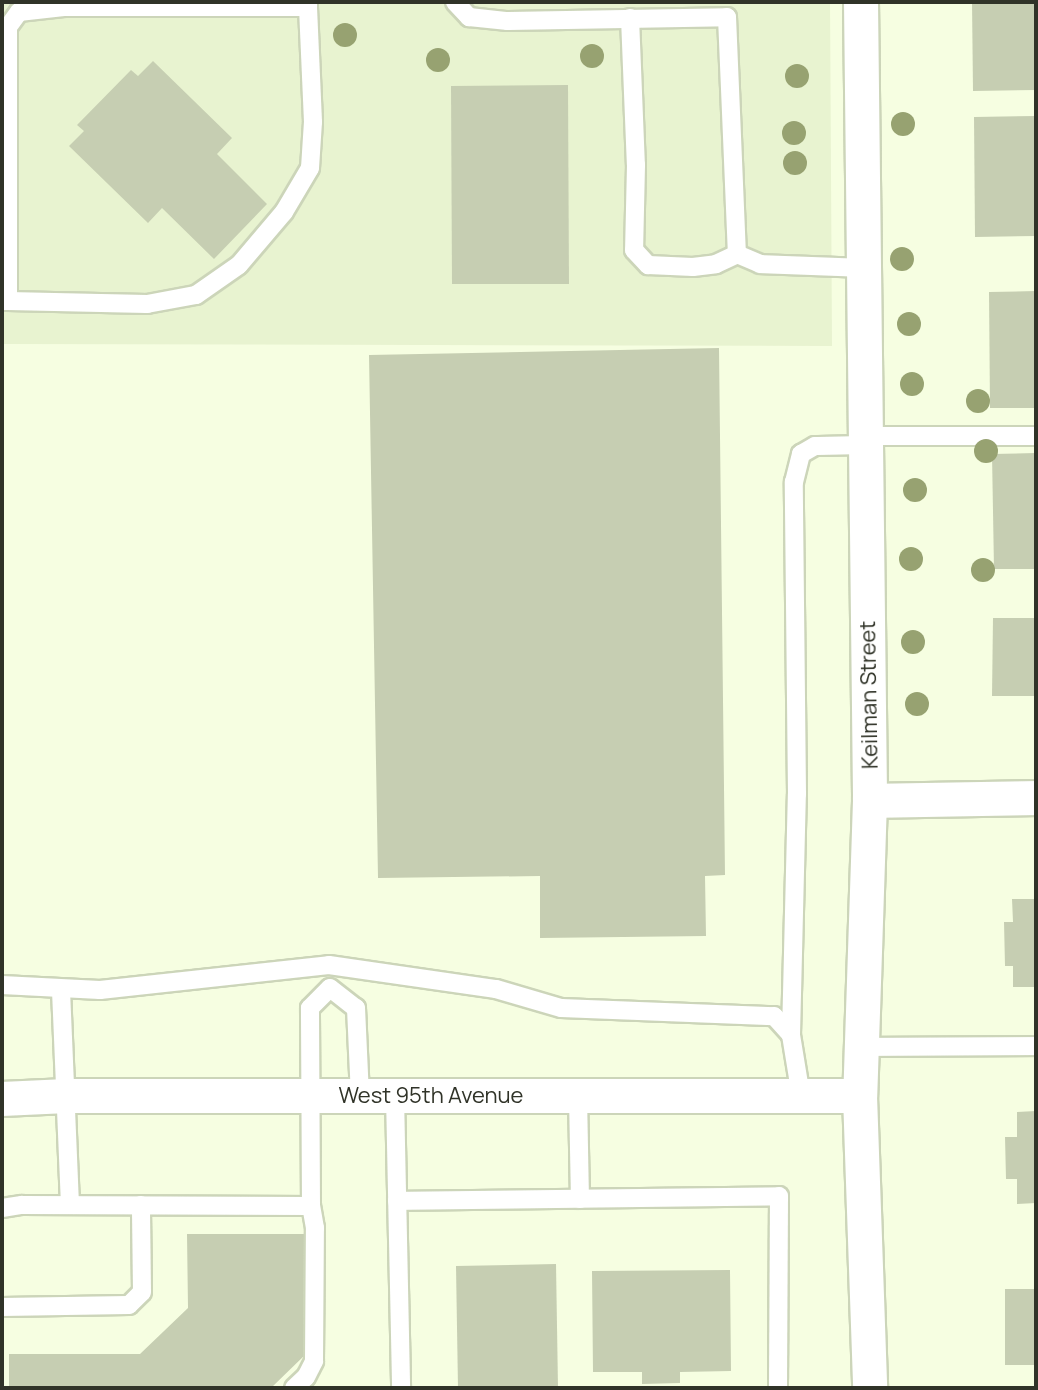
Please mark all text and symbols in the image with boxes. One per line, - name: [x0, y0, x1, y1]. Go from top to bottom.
- street label: Keilman Street: [855, 621, 883, 769]
- street label: West 95th Avenue: [339, 1083, 523, 1109]

